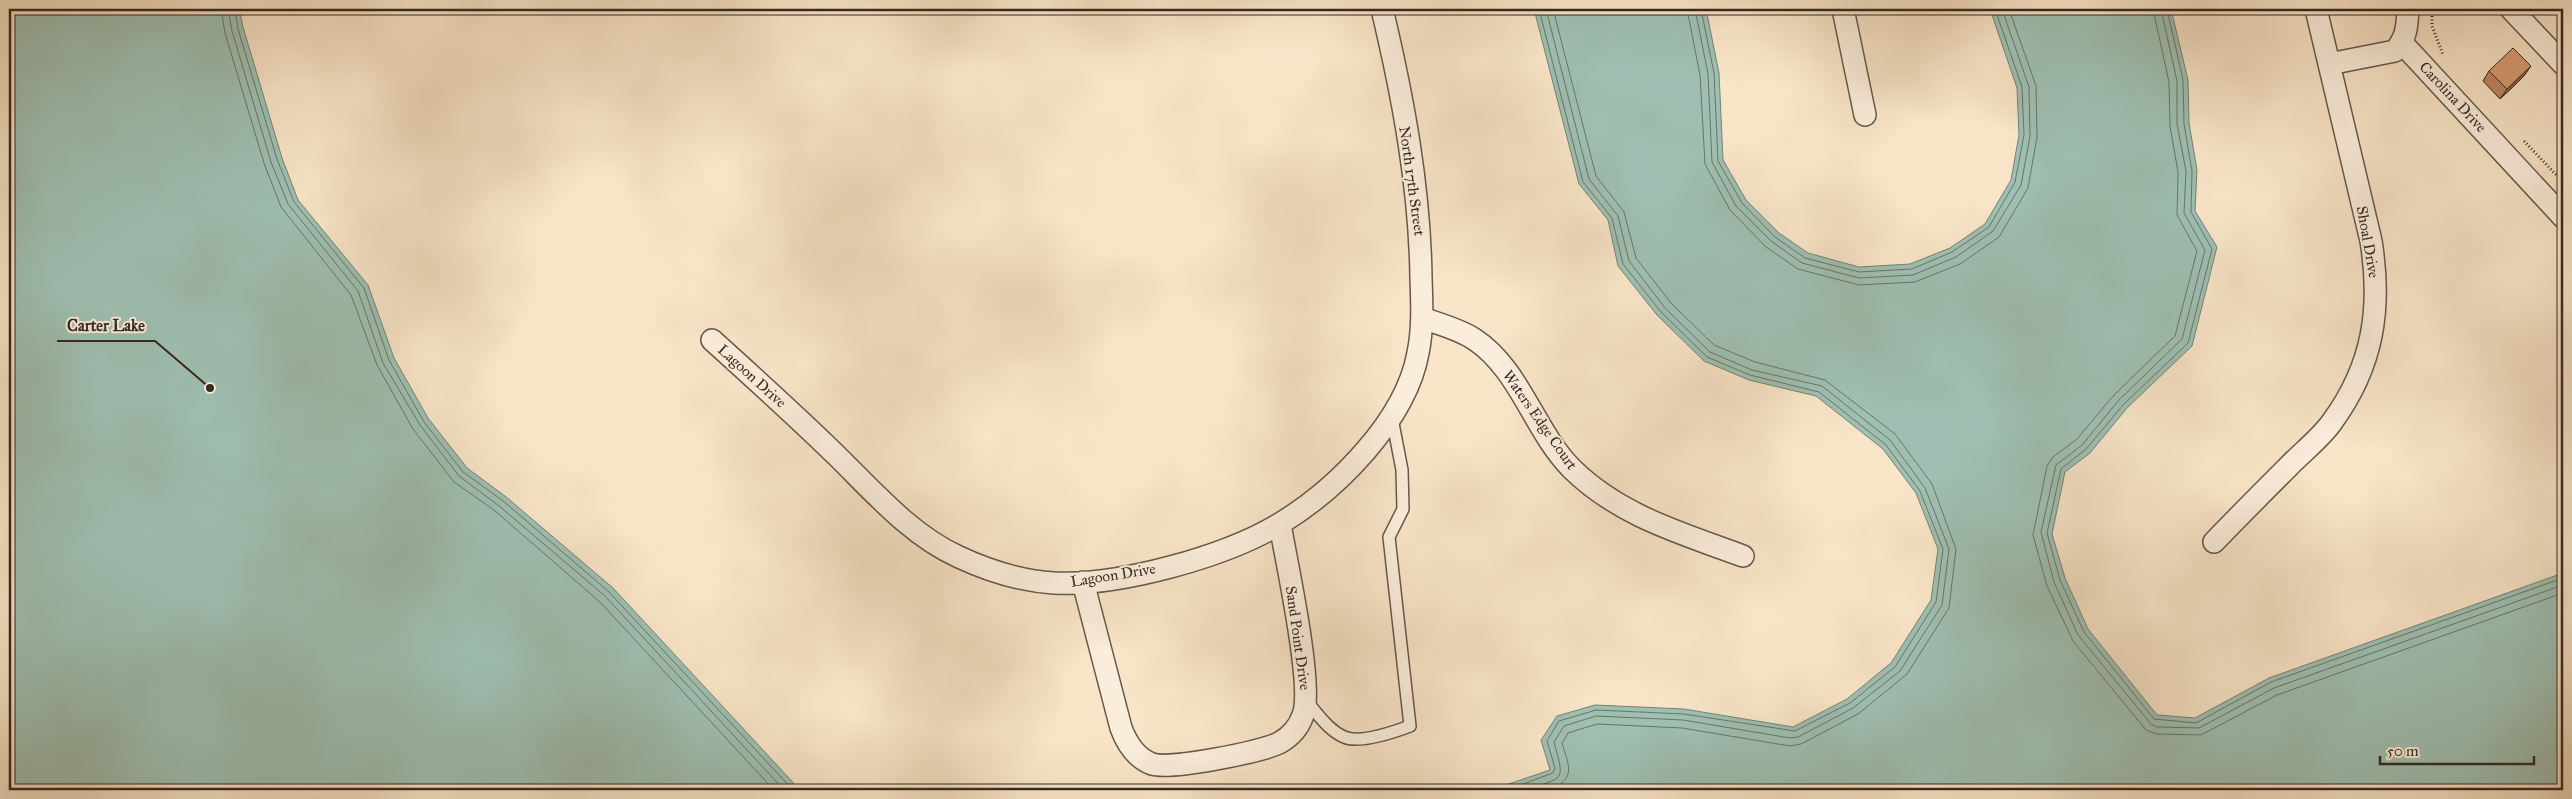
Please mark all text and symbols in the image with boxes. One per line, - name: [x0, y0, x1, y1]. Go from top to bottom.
- street label: Carolina Drive: [2416, 58, 2490, 136]
- street label: North 17th Street: [1395, 125, 1429, 238]
- street label: Shoal Drive: [2353, 205, 2383, 279]
- callout: Carter Lake: [57, 310, 155, 341]
- text: Carter Lake: [67, 316, 145, 335]
- street label: Lagoon Drive: [714, 341, 790, 411]
- street label: Waters Edge Court: [1499, 367, 1581, 474]
- street label: Lagoon Drive: [1069, 559, 1157, 591]
- street label: Sand Point Drive: [1282, 585, 1314, 691]
- scale bar: [2380, 734, 2533, 766]
- text: 50 m: [2387, 742, 2419, 760]

